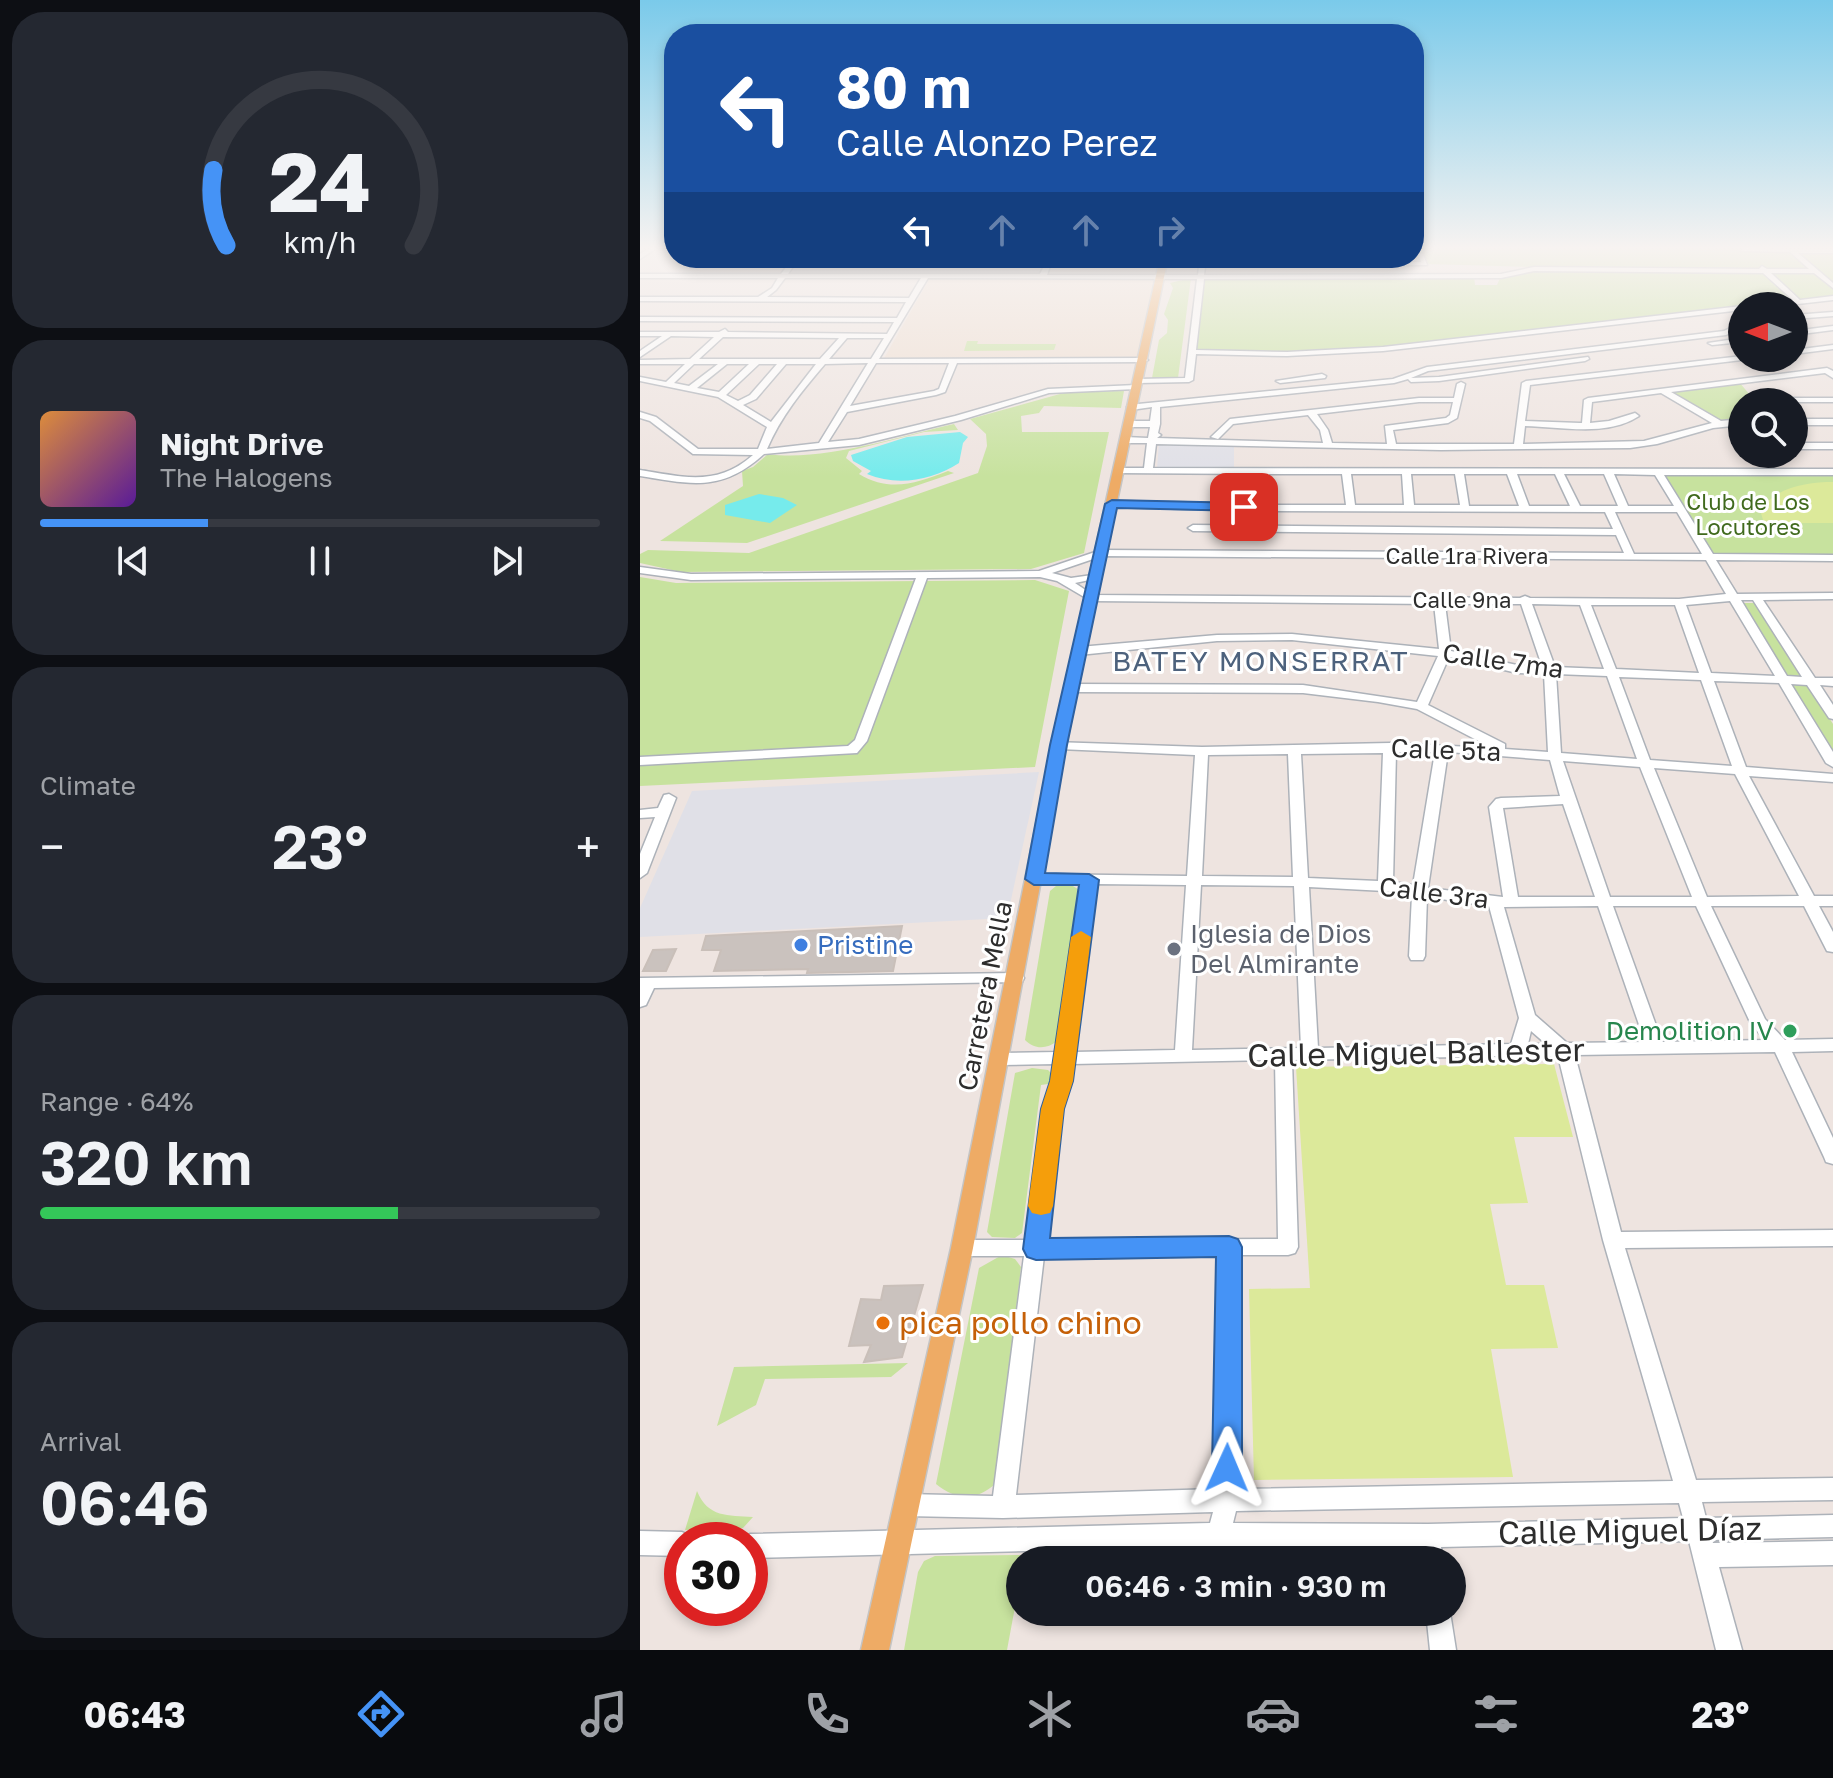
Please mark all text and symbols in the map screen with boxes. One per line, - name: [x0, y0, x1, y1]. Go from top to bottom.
- text: 80 m: [836, 53, 971, 120]
- icon: left: [704, 56, 808, 160]
- text: Calle Alonzo Perez: [836, 121, 1158, 164]
- text: 24: [269, 129, 371, 229]
- icon: left: [896, 208, 940, 252]
- icon: ahead: [980, 208, 1024, 252]
- icon: ahead: [1064, 208, 1108, 252]
- icon: right: [1148, 208, 1192, 252]
- text: km/h: [284, 225, 356, 259]
- north arrow: [1728, 292, 1808, 372]
- map controls: [1728, 292, 1808, 468]
- button: search: [1728, 388, 1808, 468]
- text: Night Drive: [160, 426, 324, 462]
- text: The Halogens: [160, 462, 333, 493]
- pin: [1210, 473, 1278, 541]
- icon: arrive: [1222, 485, 1266, 529]
- park label: Club de Los Locutores: [1686, 488, 1810, 540]
- icon: previous: [111, 539, 155, 583]
- icon: pause: [298, 539, 342, 583]
- icon: next: [485, 539, 529, 583]
- street label: Calle 1ra Rivera: [1386, 542, 1548, 569]
- street label: Calle 9na: [1413, 586, 1511, 613]
- street label: Calle 7ma: [1441, 637, 1566, 684]
- district label: BATEY MONSERRAT: [1112, 644, 1410, 677]
- street label: Calle 5ta: [1390, 732, 1502, 767]
- text: Climate: [40, 770, 136, 801]
- text: 23°: [272, 810, 368, 882]
- text: −: [40, 820, 64, 873]
- text: +: [576, 820, 600, 873]
- street label: Calle 3ra: [1378, 870, 1491, 915]
- street label: Carretera Mella: [951, 898, 1018, 1093]
- place label: Iglesia de Dios Del Almirante: [1190, 918, 1371, 979]
- place label: Pristine: [817, 929, 913, 960]
- marker: Pristine: [792, 936, 810, 954]
- marker: Iglesia de Dios Del Almirante: [1165, 940, 1183, 958]
- place label: Demolition IV: [1606, 1015, 1774, 1046]
- marker: Demolition IV: [1781, 1022, 1799, 1040]
- street label: Calle Miguel Ballester: [1247, 1030, 1585, 1074]
- text: Range · 64%: [40, 1086, 193, 1117]
- text: 320 km: [40, 1126, 253, 1198]
- place label: pica pollo chino: [899, 1303, 1142, 1341]
- marker: pica pollo chino: [874, 1314, 892, 1332]
- text: Arrival: [40, 1426, 121, 1457]
- position arrow: [1185, 1426, 1269, 1510]
- text: 06:46: [40, 1466, 210, 1538]
- street label: Calle Miguel Díaz: [1498, 1509, 1762, 1551]
- speed limit sign: 30: [664, 1522, 768, 1626]
- text: 06:46 · 3 min · 930 m: [1085, 1568, 1387, 1604]
- icon: directions: [353, 1686, 409, 1742]
- icon: music: [576, 1686, 632, 1742]
- icon: phone: [799, 1686, 855, 1742]
- icon: climate: [1022, 1686, 1078, 1742]
- icon: car: [1245, 1686, 1301, 1742]
- icon: filters: [1468, 1686, 1524, 1742]
- text: 06:43: [84, 1693, 186, 1736]
- text: 23°: [1691, 1693, 1749, 1736]

